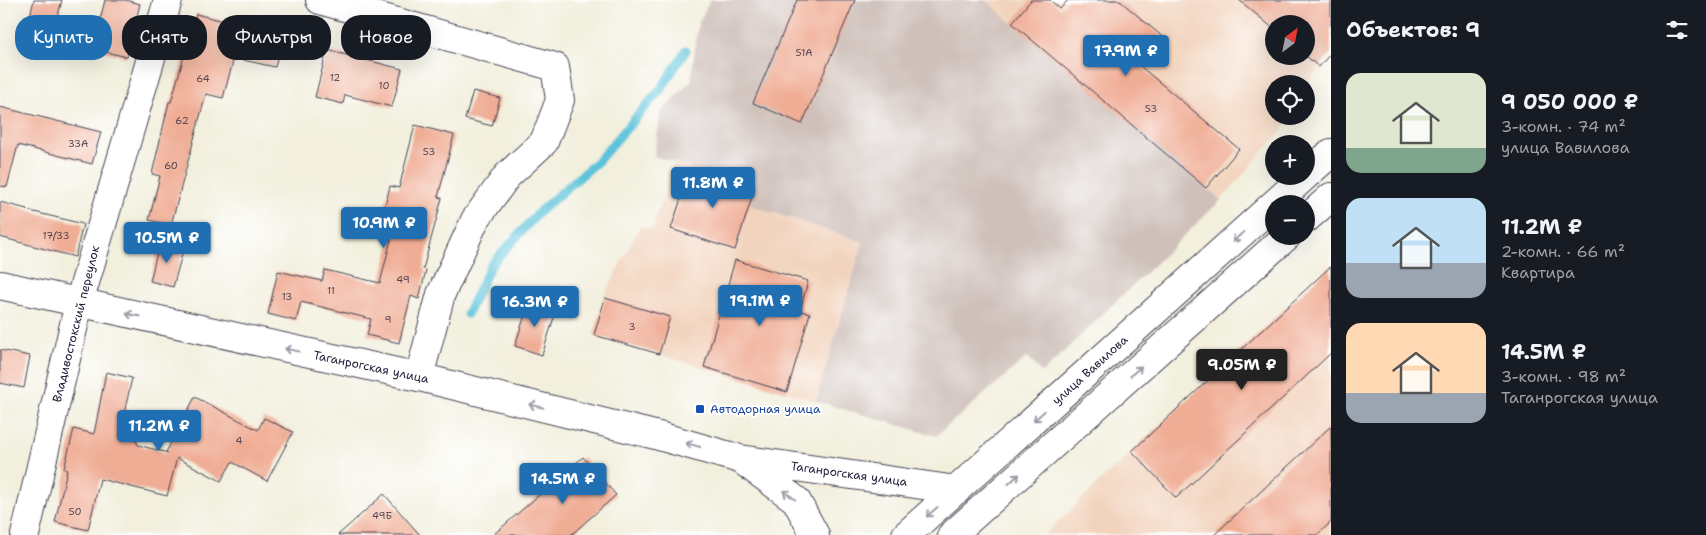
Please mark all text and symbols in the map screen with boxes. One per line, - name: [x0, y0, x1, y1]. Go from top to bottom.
- chip: Купить: [15, 15, 112, 60]
- chip: Снять: [122, 15, 207, 60]
- chip: Фильтры: [217, 15, 331, 60]
- chip: Новое: [341, 15, 431, 60]
- north arrow: [1265, 15, 1315, 65]
- map controls: [1265, 15, 1315, 245]
- text: Объектов: 9: [1346, 16, 1480, 44]
- icon: filters: [1663, 16, 1691, 44]
- pin: 17.9M ₽: [1080, 34, 1172, 77]
- text: 17.9M ₽: [1094, 40, 1158, 61]
- house number: 51А: [795, 46, 813, 59]
- house number: 12: [330, 71, 340, 84]
- house number: 64: [196, 72, 210, 85]
- button: locate: [1265, 75, 1315, 125]
- house number: 10: [379, 79, 389, 92]
- text: 9 050 000 ₽: [1501, 88, 1639, 116]
- icon: home: [1386, 93, 1446, 153]
- house number: 53: [1145, 102, 1157, 115]
- house number: 62: [175, 114, 189, 127]
- text: 3-комн. · 74 m²: [1501, 116, 1626, 137]
- button: +: [1265, 135, 1315, 185]
- house number: 33А: [68, 137, 88, 150]
- text: улица Вавилова: [1501, 137, 1630, 158]
- house number: 53: [423, 145, 435, 158]
- house number: 60: [164, 159, 178, 172]
- pin: 11.8M ₽: [667, 166, 759, 209]
- text: 11.8M ₽: [682, 172, 744, 193]
- button: −: [1265, 195, 1315, 245]
- pin: 10.9M ₽: [338, 206, 430, 249]
- text: 10.9M ₽: [352, 212, 416, 233]
- text: 11.2M ₽: [1501, 213, 1583, 241]
- icon: home: [1386, 218, 1446, 278]
- pin: 10.5M ₽: [121, 222, 213, 264]
- text: 10.5M ₽: [135, 227, 199, 248]
- house number: 17/33: [42, 229, 70, 242]
- one-way arrow: [1231, 231, 1244, 243]
- text: 2-комн. · 66 m²: [1501, 241, 1625, 262]
- street label: Владивостокский переулок: [49, 243, 103, 404]
- text: Квартира: [1501, 262, 1575, 283]
- house number: 49: [396, 273, 410, 286]
- house number: 11: [327, 284, 335, 297]
- pin: 19.1M ₽: [714, 284, 806, 327]
- pin: 16.3M ₽: [489, 286, 581, 328]
- house number: 13: [282, 290, 292, 303]
- text: 19.1M ₽: [729, 290, 791, 311]
- text: 16.3M ₽: [502, 291, 568, 312]
- one-way arrow: [126, 310, 142, 319]
- house number: 9: [385, 313, 392, 326]
- house number: 3: [629, 320, 636, 333]
- street label: улица Вавилова: [1049, 331, 1132, 408]
- text: 14.5M ₽: [1501, 338, 1586, 366]
- icon: home: [1386, 343, 1446, 403]
- one-way arrow: [284, 344, 300, 354]
- street label: Таганрогская улица: [312, 347, 431, 387]
- pin: 9.05M ₽: [1196, 348, 1288, 391]
- text: 9.05M ₽: [1207, 354, 1277, 375]
- one-way arrow: [1129, 365, 1142, 377]
- text: 3-комн. · 98 m²: [1501, 366, 1626, 387]
- text: Таганрогская улица: [1501, 387, 1658, 408]
- one-way arrow: [528, 401, 544, 410]
- place label: Автодорная улица: [710, 401, 821, 417]
- marker: Автодорная улица: [694, 403, 706, 415]
- pin: 11.2M ₽: [113, 410, 205, 452]
- one-way arrow: [1032, 410, 1045, 422]
- text: 11.2M ₽: [128, 415, 190, 436]
- house number: 4: [236, 434, 243, 447]
- one-way arrow: [686, 440, 702, 450]
- street label: Таганрогская улица: [790, 458, 909, 490]
- pin: 14.5M ₽: [517, 462, 609, 505]
- text: 14.5M ₽: [530, 468, 596, 489]
- one-way arrow: [1008, 473, 1021, 485]
- one-way arrow: [782, 490, 796, 500]
- house number: 50: [68, 505, 82, 518]
- one-way arrow: [925, 507, 938, 518]
- house number: 49Б: [372, 509, 392, 522]

